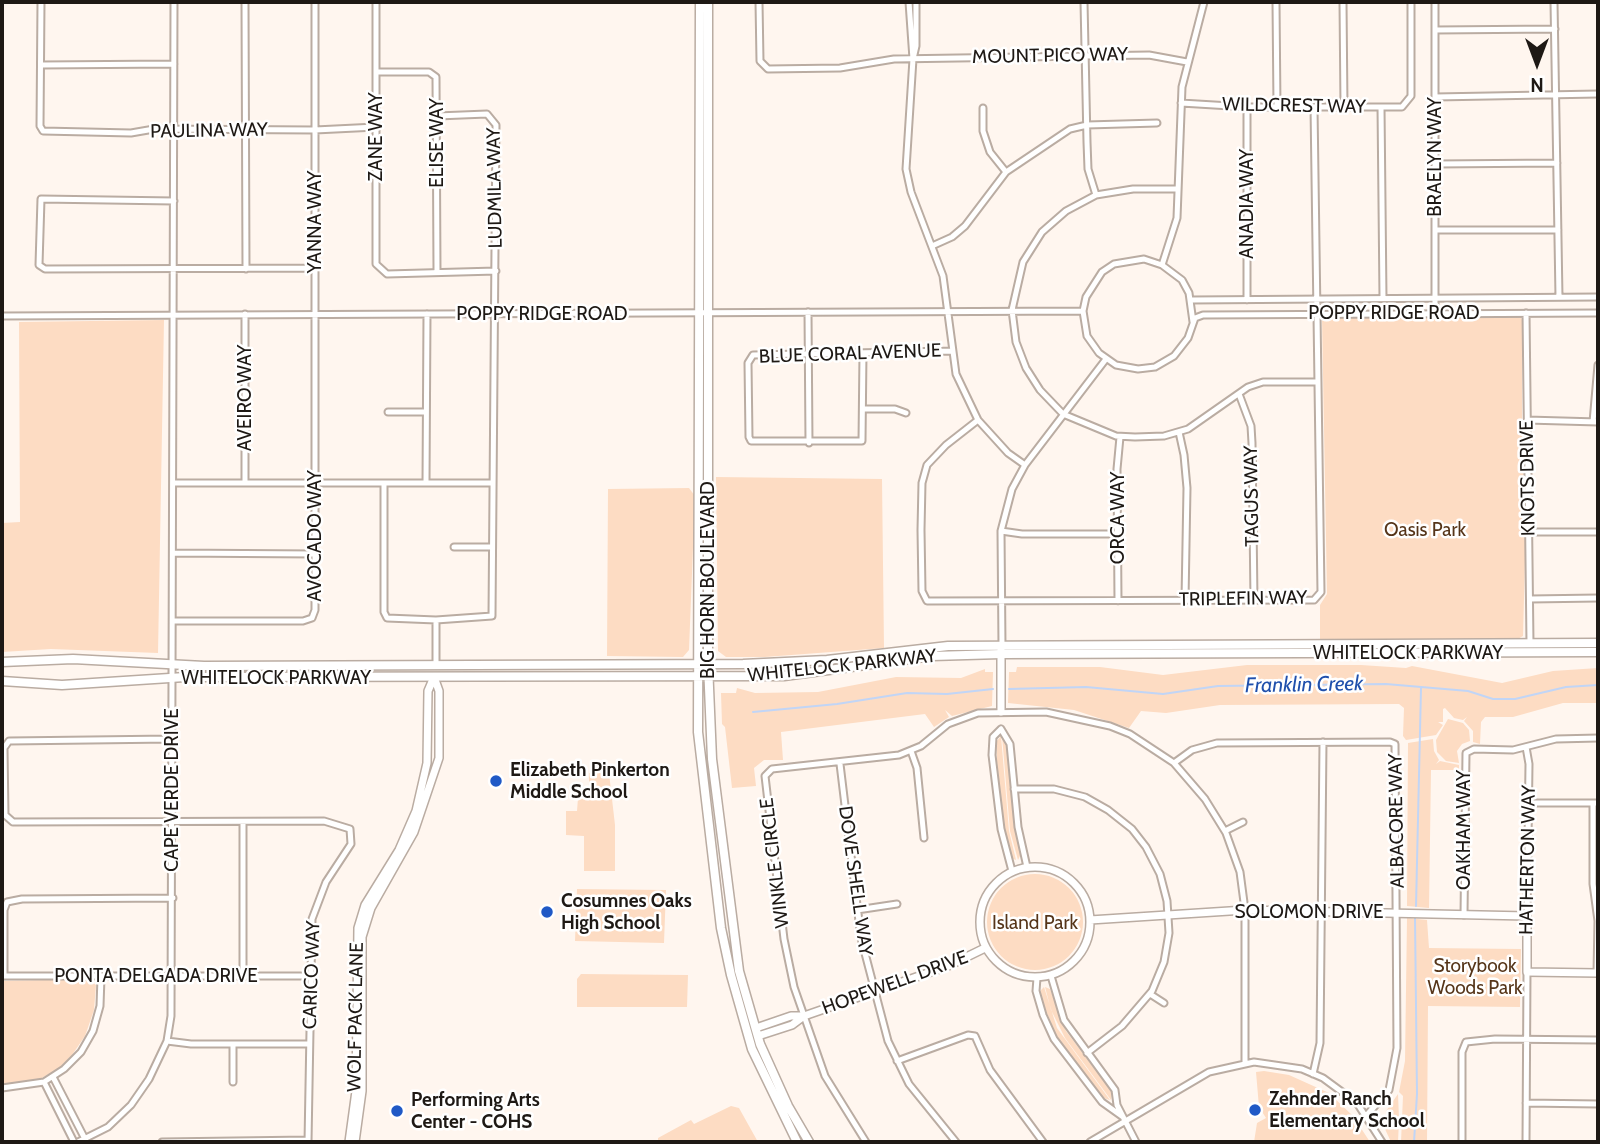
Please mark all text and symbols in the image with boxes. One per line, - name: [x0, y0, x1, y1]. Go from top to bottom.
- north arrow: [1502, 28, 1572, 98]
- street label: MOUNT PICO WAY: [972, 43, 1128, 69]
- text: N: [1530, 73, 1544, 96]
- street label: ZANE WAY: [365, 93, 387, 181]
- street label: WILDCREST WAY: [1222, 93, 1366, 119]
- street label: BRAELYN WAY: [1424, 97, 1446, 217]
- street label: ELISE WAY: [426, 98, 448, 188]
- street label: PAULINA WAY: [150, 119, 268, 143]
- street label: LUDMILA WAY: [483, 127, 507, 249]
- street label: ANADIA WAY: [1236, 149, 1258, 259]
- street label: YANNA WAY: [304, 171, 326, 273]
- street label: POPPY RIDGE ROAD: [1308, 302, 1480, 324]
- street label: POPPY RIDGE ROAD: [456, 303, 628, 325]
- street label: BLUE CORAL AVENUE: [758, 339, 942, 369]
- street label: AVEIRO WAY: [234, 345, 256, 451]
- street label: KNOTS DRIVE: [1516, 420, 1540, 536]
- street label: TAGUS WAY: [1240, 445, 1264, 547]
- street label: AVOCADO WAY: [304, 470, 326, 602]
- street label: ORCA WAY: [1107, 472, 1129, 564]
- street label: BIG HORN BOULEVARD: [697, 481, 719, 679]
- park label: Oasis Park: [1384, 519, 1466, 541]
- street label: TRIPLEFIN WAY: [1179, 586, 1307, 612]
- street label: WHITELOCK PARKWAY: [1313, 642, 1503, 664]
- street label: WHITELOCK PARKWAY: [746, 645, 938, 687]
- street label: WHITELOCK PARKWAY: [181, 667, 371, 689]
- water label: Franklin Creek: [1245, 671, 1363, 699]
- street label: CAPE VERDE DRIVE: [161, 708, 183, 872]
- street label: ALBACORE WAY: [1384, 753, 1410, 889]
- place label: Elizabeth Pinkerton Middle School: [510, 759, 670, 803]
- street label: OAKHAM WAY: [1453, 770, 1475, 890]
- marker: Elizabeth Pinkerton Middle School: [488, 773, 504, 789]
- street label: HATHERTON WAY: [1515, 785, 1541, 935]
- street label: WINKLE CIRCLE: [756, 797, 794, 929]
- street label: DOVE SHELL WAY: [833, 804, 877, 958]
- place label: Cosumnes Oaks High School: [561, 890, 692, 934]
- street label: SOLOMON DRIVE: [1234, 901, 1384, 923]
- marker: Cosumnes Oaks High School: [539, 904, 555, 920]
- park label: Island Park: [992, 912, 1078, 934]
- street label: CARICO WAY: [299, 920, 325, 1030]
- street label: WOLF PACK LANE: [343, 942, 369, 1092]
- street label: HOPEWELL DRIVE: [819, 946, 971, 1020]
- park label: Storybook Woods Park: [1427, 955, 1523, 999]
- street label: PONTA DELGADA DRIVE: [54, 965, 258, 987]
- place label: Zehnder Ranch Elementary School: [1269, 1088, 1425, 1132]
- place label: Performing Arts Center - COHS: [411, 1089, 540, 1133]
- marker: Zehnder Ranch Elementary School: [1247, 1102, 1263, 1118]
- marker: Performing Arts Center - COHS: [389, 1103, 405, 1119]

